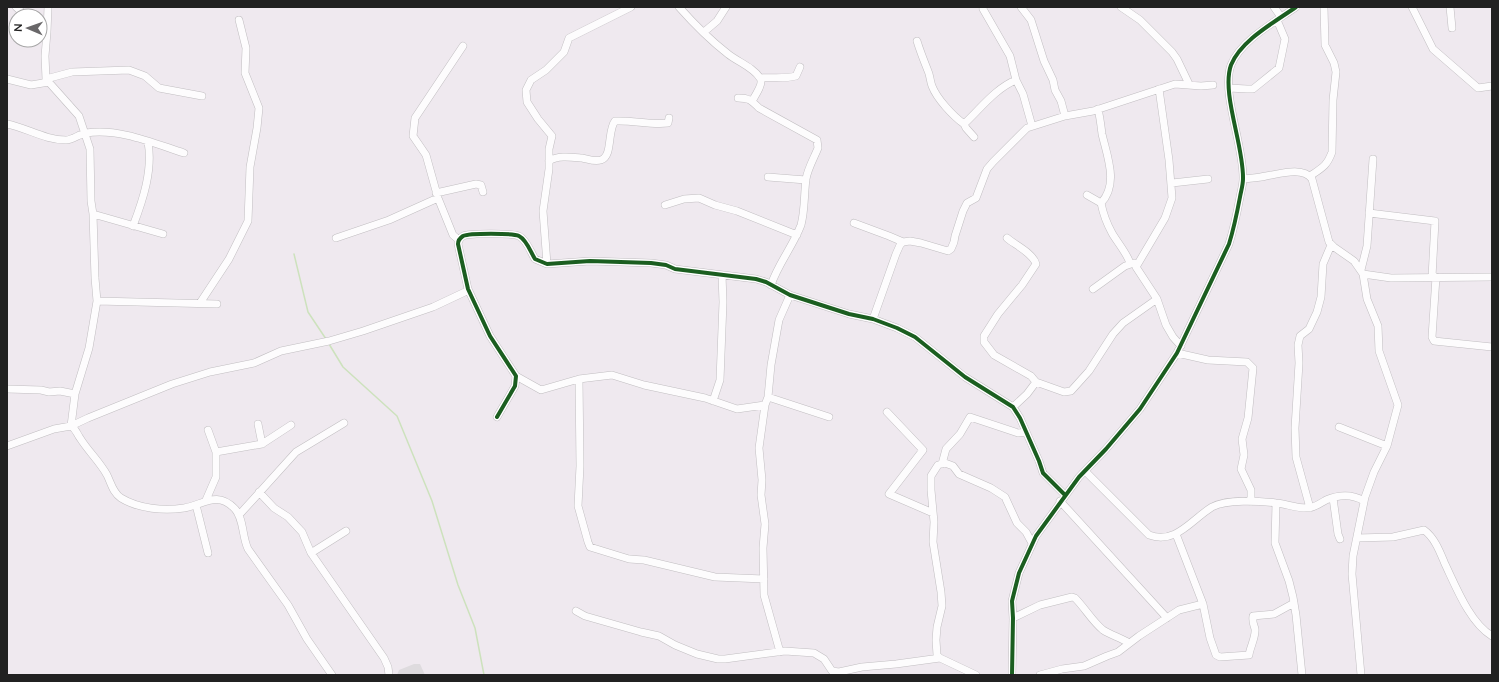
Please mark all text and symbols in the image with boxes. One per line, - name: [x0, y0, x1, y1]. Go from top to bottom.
- north arrow: [8, 8, 48, 48]
- text: N: [11, 23, 25, 32]

